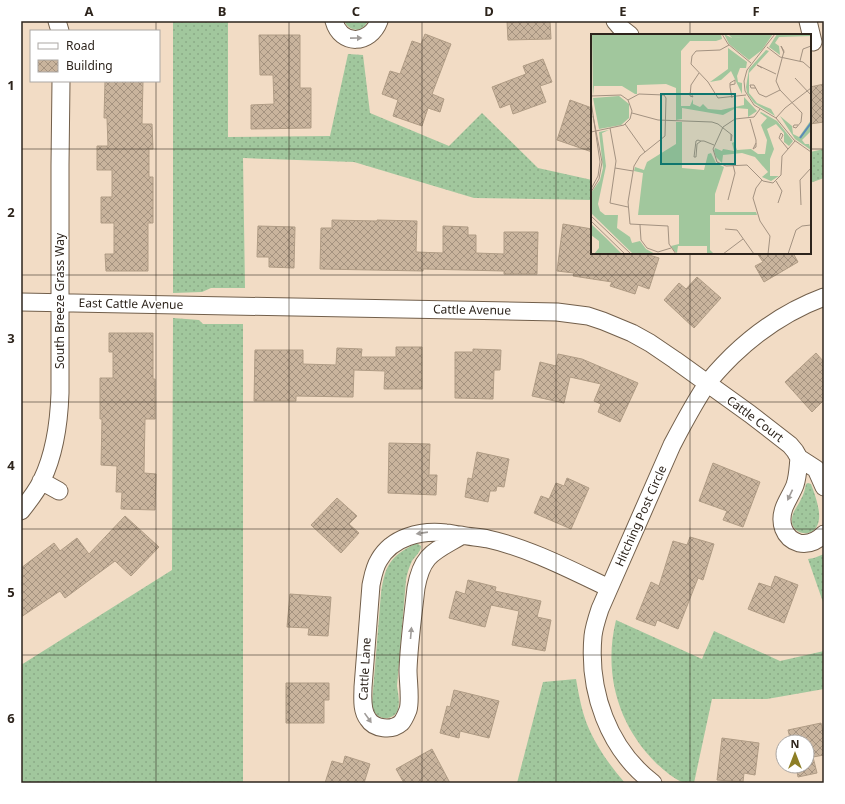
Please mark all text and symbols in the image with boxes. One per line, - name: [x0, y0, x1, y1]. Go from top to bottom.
- text: A: [85, 2, 94, 20]
- text: B: [218, 2, 226, 20]
- text: C: [352, 2, 360, 20]
- text: D: [484, 2, 494, 20]
- text: E: [619, 2, 627, 20]
- text: F: [752, 2, 760, 20]
- legend: [30, 30, 160, 82]
- inset map: [591, 34, 811, 254]
- one-way arrow: [350, 35, 363, 41]
- text: Road: [66, 37, 95, 54]
- text: Building: [66, 57, 113, 74]
- text: 1: [7, 76, 15, 94]
- text: 2: [7, 203, 15, 221]
- street label: South Breeze Grass Way: [51, 232, 68, 369]
- street label: East Cattle Avenue: [79, 294, 184, 313]
- street label: Cattle Avenue: [433, 300, 511, 319]
- text: 3: [7, 329, 15, 347]
- street label: Cattle Court: [723, 391, 788, 446]
- text: 4: [7, 456, 15, 474]
- street label: Hitching Post Circle: [611, 462, 671, 569]
- one-way arrow: [787, 490, 793, 501]
- one-way arrow: [416, 530, 428, 536]
- text: 5: [7, 583, 15, 601]
- one-way arrow: [408, 627, 415, 639]
- street label: Cattle Lane: [354, 637, 375, 701]
- text: 6: [7, 709, 15, 727]
- one-way arrow: [364, 713, 372, 723]
- north arrow: [775, 734, 815, 774]
- text: N: [791, 736, 799, 751]

